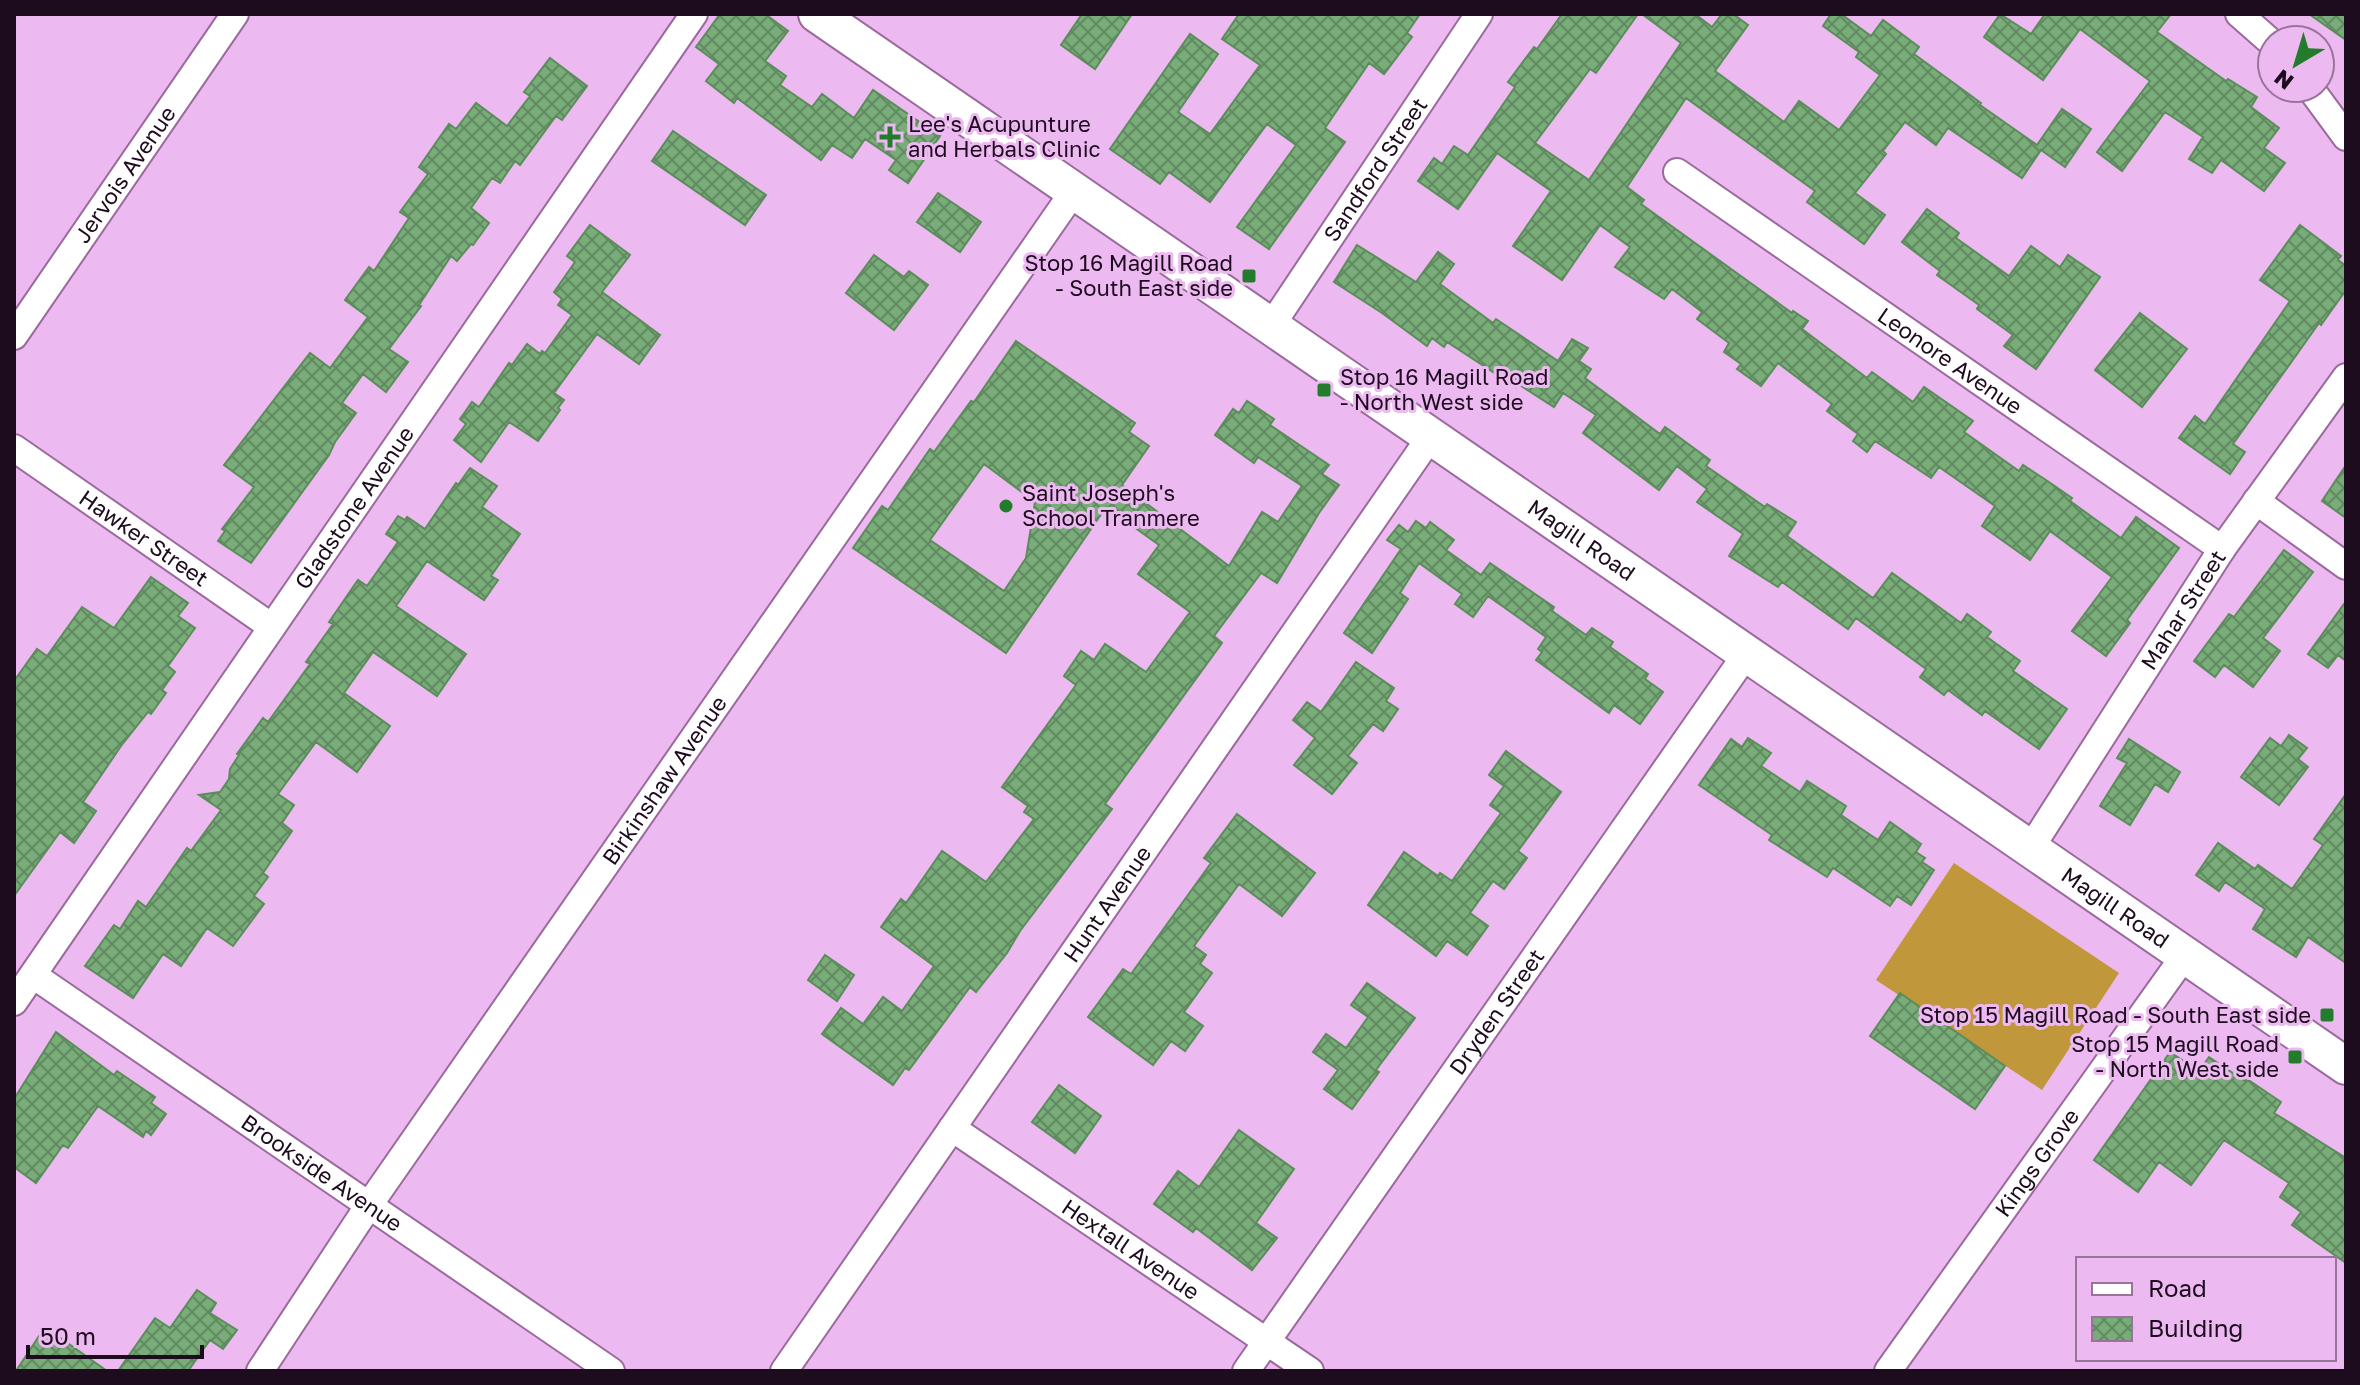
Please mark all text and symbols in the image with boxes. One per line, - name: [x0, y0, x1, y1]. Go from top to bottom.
- north arrow: [2256, 24, 2336, 104]
- text: N: [2268, 64, 2298, 96]
- street label: Sandford Street: [1317, 92, 1432, 246]
- street label: Jervois Avenue: [68, 100, 181, 248]
- place label: Lee's Acupunture and Herbals Clinic: [908, 110, 1101, 162]
- marker: Lee's Acupunture and Herbals Clinic: [879, 126, 901, 148]
- place label: Stop 16 Magill Road - South East side: [1025, 249, 1233, 301]
- marker: Stop 16 Magill Road - South East side: [1240, 267, 1258, 285]
- street label: Leonore Avenue: [1873, 301, 2028, 420]
- place label: Stop 16 Magill Road - North West side: [1340, 363, 1548, 415]
- marker: Stop 16 Magill Road - North West side: [1315, 381, 1333, 399]
- street label: Gladstone Avenue: [288, 421, 419, 594]
- place label: Saint Joseph's School Tranmere: [1022, 479, 1200, 531]
- street label: Hawker Street: [74, 484, 214, 592]
- street label: Magill Road: [1523, 493, 1641, 586]
- marker: Saint Joseph's School Tranmere: [997, 497, 1015, 515]
- street label: Mahar Street: [2134, 545, 2231, 674]
- street label: Birkinshaw Avenue: [596, 690, 732, 870]
- street label: Hunt Avenue: [1057, 840, 1156, 967]
- street label: Magill Road: [2057, 861, 2175, 953]
- street label: Dryden Street: [1443, 943, 1549, 1080]
- place label: Stop 15 Magill Road - South East side: [1920, 1001, 2311, 1028]
- marker: Stop 15 Magill Road - South East side: [2318, 1006, 2336, 1024]
- place label: Stop 15 Magill Road - North West side: [2071, 1030, 2279, 1082]
- marker: Stop 15 Magill Road - North West side: [2286, 1048, 2304, 1066]
- street label: Kings Grove: [1989, 1103, 2084, 1222]
- street label: Brookside Avenue: [236, 1108, 408, 1237]
- street label: Hextall Avenue: [1057, 1193, 1205, 1305]
- legend: [2076, 1257, 2336, 1361]
- text: Road: [2148, 1273, 2207, 1302]
- scale bar: [28, 1309, 202, 1359]
- text: Building: [2148, 1313, 2243, 1342]
- text: 50 m: [40, 1321, 96, 1350]

